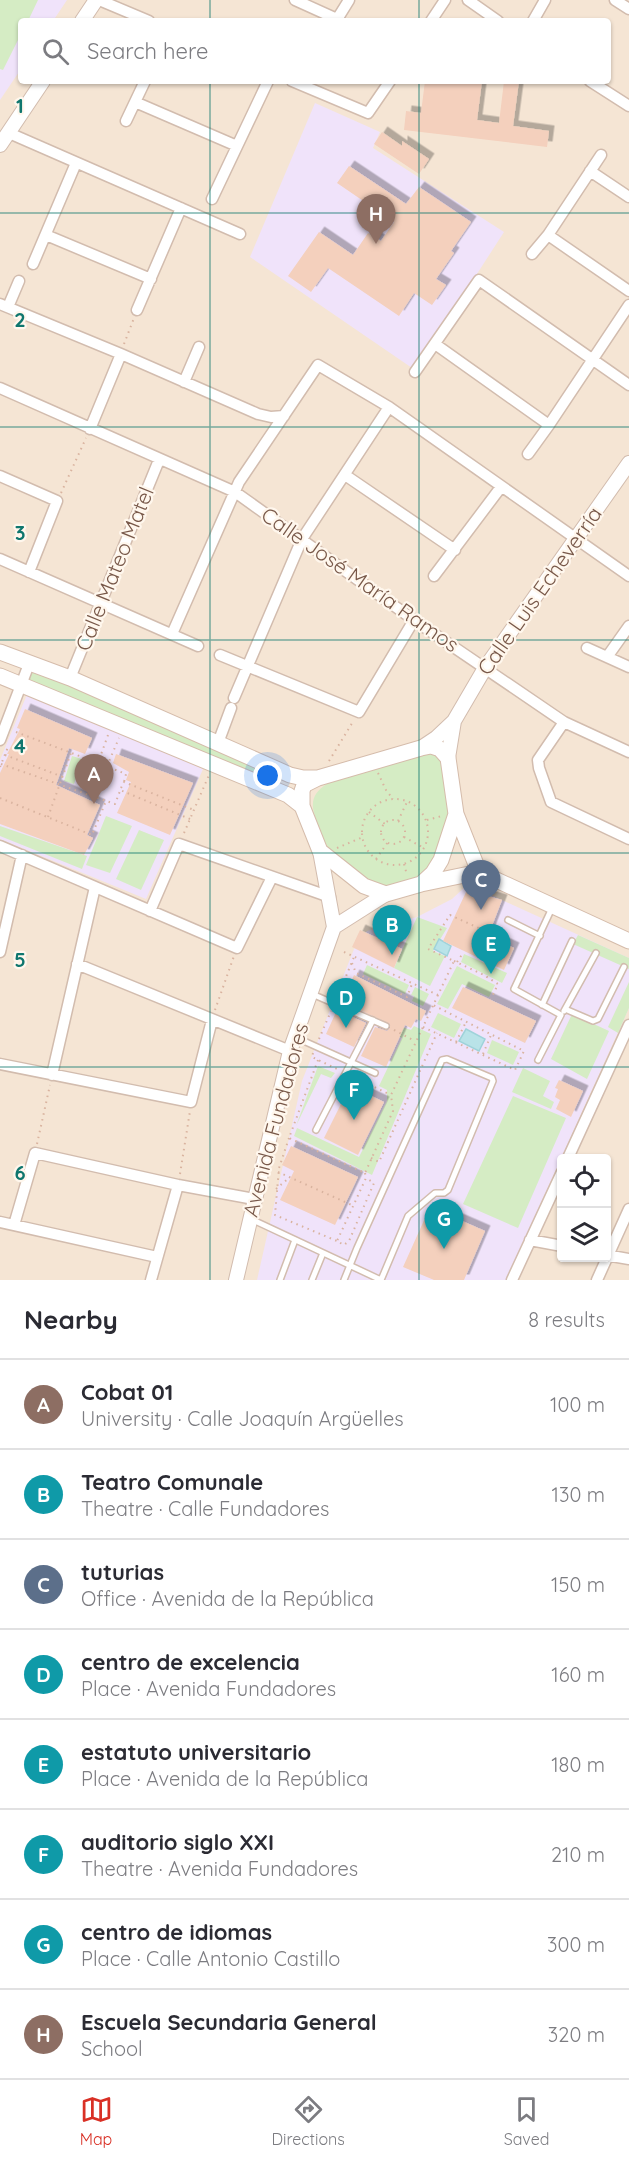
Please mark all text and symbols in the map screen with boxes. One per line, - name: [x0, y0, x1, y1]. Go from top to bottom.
- search box: [18, 18, 611, 84]
- icon: search: [39, 35, 72, 68]
- text: Search here: [87, 37, 208, 65]
- text: 1: [16, 93, 24, 118]
- pin: H: [356, 194, 395, 244]
- text: 2: [14, 307, 26, 332]
- street label: Calle Mateo Matel: [69, 483, 159, 654]
- street label: Calle José María Ramos: [257, 501, 464, 657]
- street label: Calle Luis Echeverría: [471, 501, 607, 680]
- text: 3: [15, 520, 25, 545]
- text: 4: [14, 733, 26, 758]
- pin: A: [74, 754, 113, 804]
- your location: [253, 761, 282, 790]
- pin: C: [462, 860, 500, 910]
- pin: B: [372, 906, 412, 955]
- pin: E: [472, 924, 510, 974]
- text: 5: [14, 947, 26, 972]
- pin: D: [326, 978, 366, 1028]
- street label: Avenida Fundadores: [237, 1020, 313, 1219]
- pin: F: [334, 1070, 374, 1120]
- map controls: [557, 1154, 611, 1262]
- button: locate: [557, 1154, 611, 1208]
- text: 6: [14, 1160, 26, 1185]
- pin: G: [424, 1200, 464, 1249]
- button: layers: [557, 1208, 611, 1262]
- text: Nearby: [24, 1303, 118, 1336]
- text: 8 results: [528, 1307, 605, 1332]
- text: Cobat 01: [81, 1378, 173, 1406]
- text: A: [37, 1392, 50, 1417]
- text: 100 m: [550, 1392, 605, 1417]
- text: University · Calle Joaquín Argüelles: [81, 1406, 404, 1431]
- text: Teatro Comunale: [81, 1468, 263, 1496]
- text: B: [37, 1482, 50, 1507]
- text: 130 m: [552, 1482, 605, 1507]
- text: Theatre · Calle Fundadores: [81, 1496, 329, 1521]
- text: tuturias: [81, 1558, 164, 1586]
- text: C: [37, 1572, 50, 1597]
- text: 150 m: [551, 1572, 605, 1597]
- text: Office · Avenida de la República: [81, 1586, 374, 1611]
- text: centro de excelencia: [81, 1648, 300, 1676]
- text: D: [36, 1662, 51, 1687]
- text: 160 m: [551, 1662, 605, 1687]
- text: Place · Avenida Fundadores: [81, 1676, 336, 1701]
- text: estatuto universitario: [81, 1738, 311, 1766]
- text: E: [38, 1752, 49, 1777]
- text: 180 m: [551, 1752, 605, 1777]
- text: Place · Avenida de la República: [81, 1766, 368, 1791]
- text: auditorio siglo XXI: [81, 1828, 274, 1856]
- text: F: [38, 1842, 49, 1867]
- text: 210 m: [551, 1842, 605, 1867]
- text: Theatre · Avenida Fundadores: [81, 1856, 358, 1881]
- text: centro de idiomas: [81, 1918, 272, 1946]
- text: G: [37, 1932, 50, 1957]
- text: 300 m: [547, 1932, 605, 1957]
- text: Place · Calle Antonio Castillo: [81, 1946, 340, 1971]
- text: Escuela Secundaria General: [81, 2008, 377, 2036]
- text: H: [36, 2022, 51, 2047]
- text: 320 m: [548, 2022, 605, 2047]
- text: School: [81, 2036, 143, 2061]
- tab: Map: [80, 2093, 113, 2149]
- tab: Directions: [272, 2093, 345, 2149]
- tab: Saved: [504, 2093, 549, 2149]

